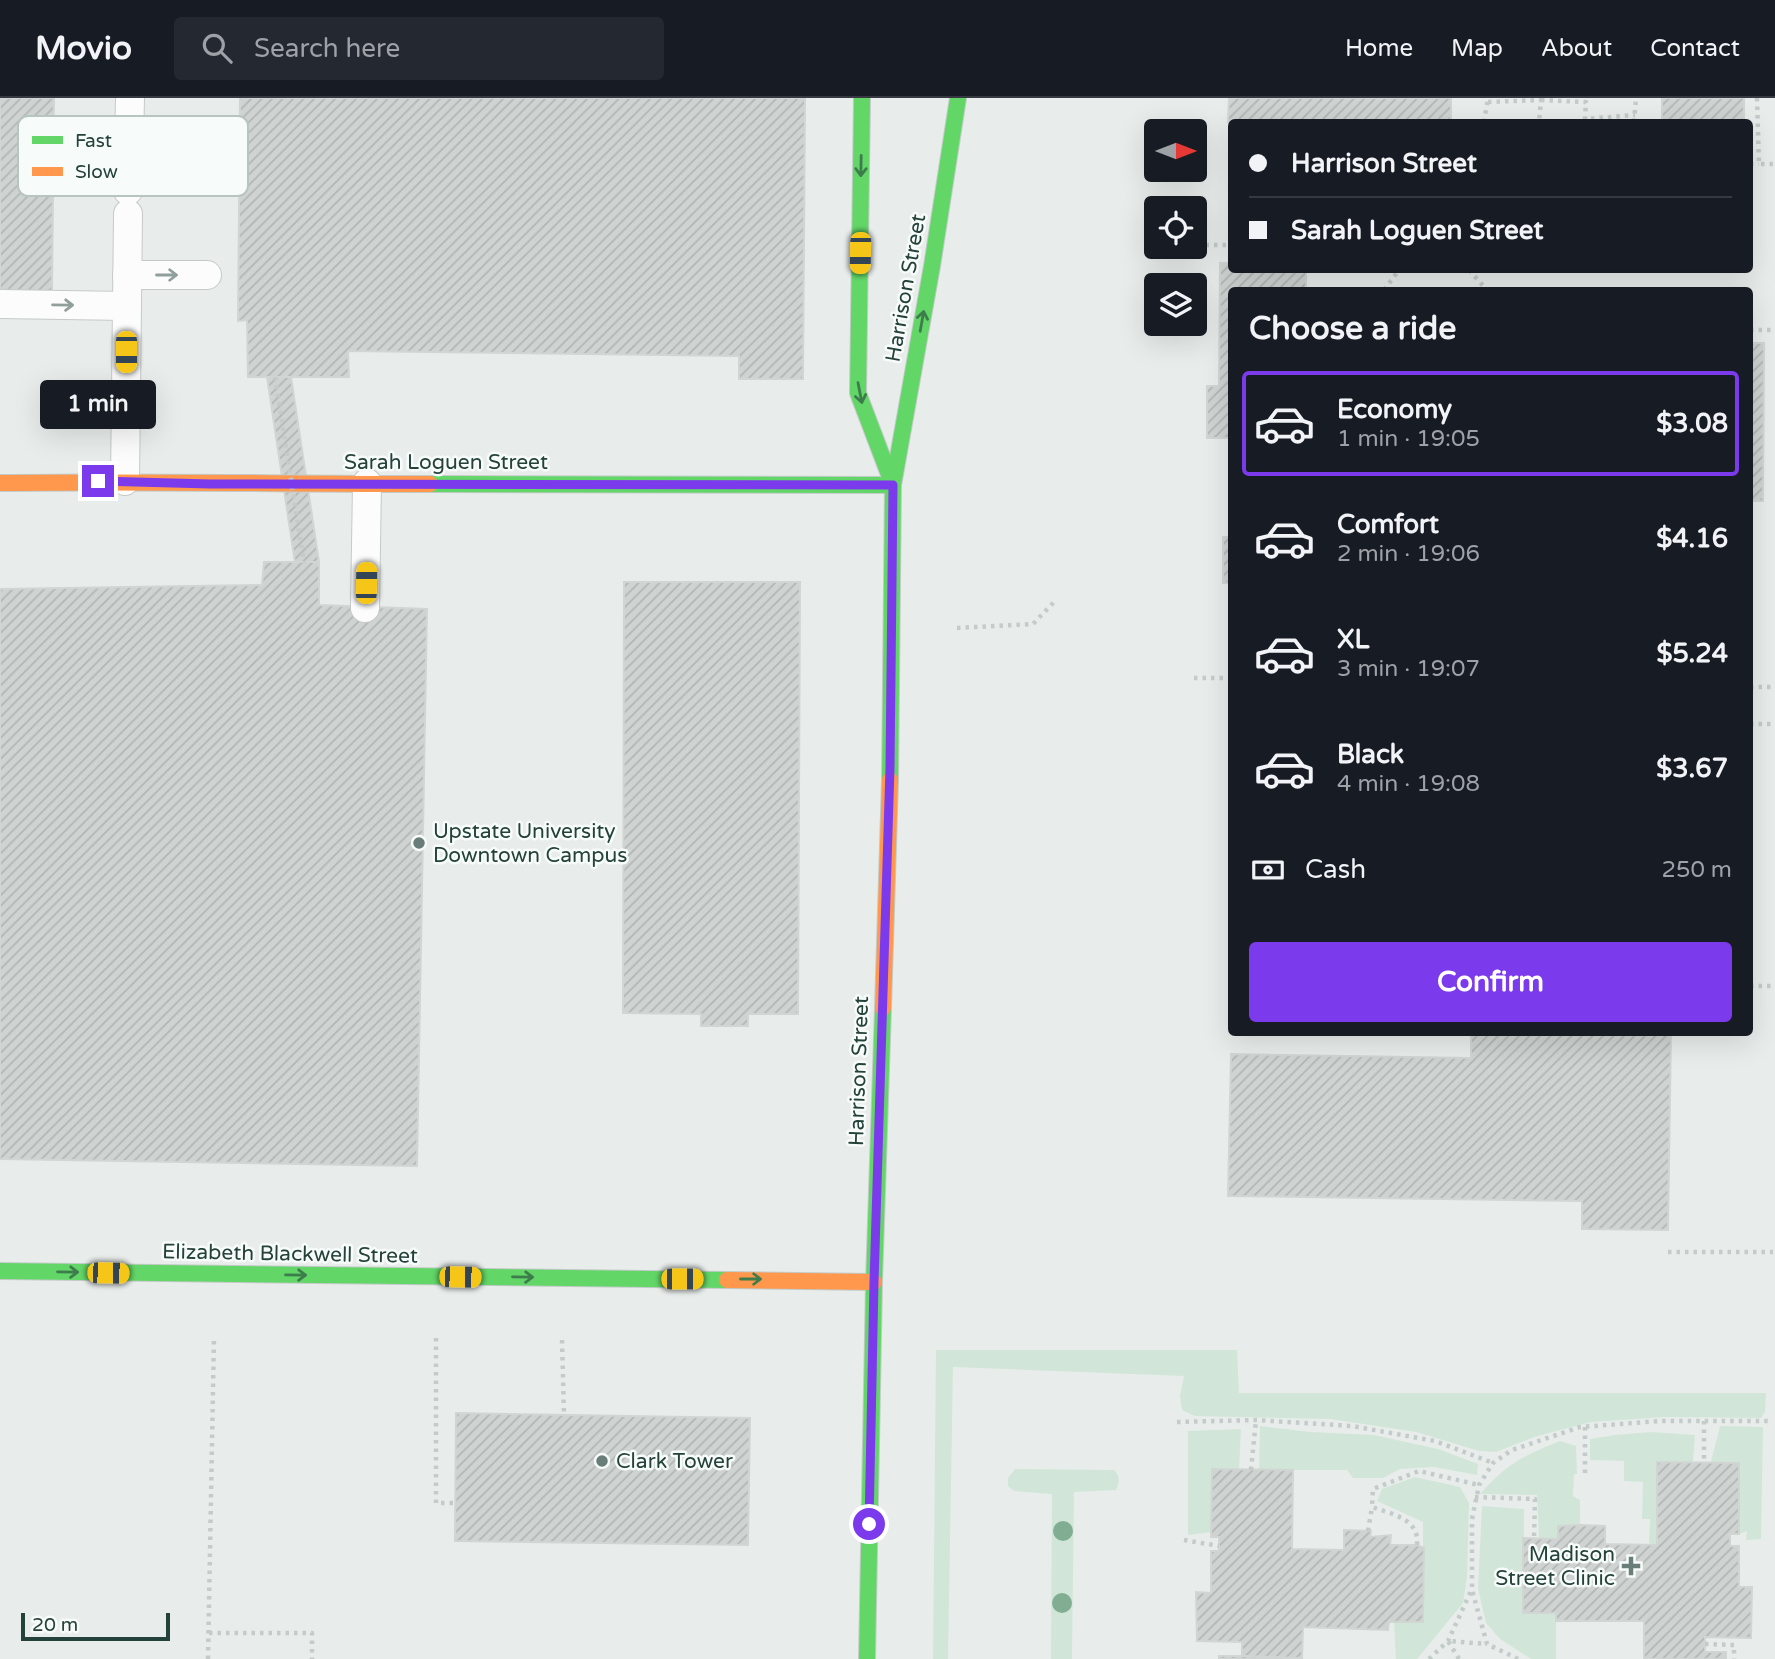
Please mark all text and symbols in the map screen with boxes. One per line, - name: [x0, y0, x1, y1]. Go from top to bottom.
- search box: [174, 17, 664, 80]
- text: Movio: [35, 29, 132, 68]
- icon: search: [198, 29, 236, 67]
- text: Search here: [254, 33, 400, 64]
- text: Home: [1345, 34, 1413, 63]
- text: Map: [1451, 34, 1503, 63]
- text: About: [1541, 34, 1612, 63]
- text: Contact: [1650, 34, 1740, 63]
- legend: [18, 116, 248, 196]
- north arrow: [1144, 119, 1208, 182]
- map controls: [1144, 119, 1207, 336]
- text: Fast: [75, 130, 112, 152]
- text: Harrison Street: [1291, 148, 1477, 179]
- one-way arrow: [854, 154, 868, 177]
- text: Slow: [75, 161, 118, 183]
- button: locate: [1144, 196, 1207, 259]
- street label: Harrison Street: [881, 212, 931, 364]
- text: Sarah Loguen Street: [1291, 215, 1543, 246]
- car: [850, 232, 871, 274]
- one-way arrow: [155, 268, 178, 282]
- button: layers: [1144, 273, 1207, 336]
- one-way arrow: [52, 298, 75, 312]
- one-way arrow: [916, 310, 929, 333]
- text: Choose a ride: [1249, 310, 1456, 348]
- car: [116, 331, 137, 373]
- callout: 1 min: [40, 380, 156, 428]
- one-way arrow: [854, 381, 868, 404]
- text: 1 min: [67, 390, 129, 418]
- icon: car: [1253, 392, 1316, 455]
- text: Economy: [1337, 394, 1452, 425]
- text: $3.08: [1656, 408, 1728, 439]
- text: 1 min · 19:05: [1337, 425, 1480, 453]
- street label: Sarah Loguen Street: [344, 450, 548, 475]
- route end: [82, 465, 114, 497]
- icon: car: [1253, 507, 1316, 570]
- text: Comfort: [1337, 509, 1439, 540]
- text: $4.16: [1656, 523, 1728, 554]
- text: 2 min · 19:06: [1337, 540, 1480, 568]
- car: [356, 562, 377, 604]
- icon: car: [1253, 622, 1316, 685]
- text: XL: [1337, 624, 1369, 655]
- text: $5.24: [1656, 638, 1728, 669]
- text: 3 min · 19:07: [1337, 655, 1480, 683]
- icon: car: [1253, 737, 1316, 800]
- text: Black: [1337, 739, 1404, 770]
- text: $3.67: [1656, 753, 1728, 784]
- text: 4 min · 19:08: [1337, 770, 1480, 798]
- place label: Upstate University Downtown Campus: [433, 819, 627, 868]
- marker: Upstate University Downtown Campus: [411, 835, 427, 851]
- icon: cash: [1249, 851, 1287, 889]
- text: Cash: [1305, 854, 1366, 885]
- text: 250 m: [1662, 856, 1732, 884]
- button: Confirm: [1249, 942, 1732, 1022]
- street label: Harrison Street: [844, 996, 874, 1146]
- street label: Elizabeth Blackwell Street: [162, 1239, 418, 1269]
- car: [87, 1262, 130, 1284]
- one-way arrow: [56, 1265, 79, 1279]
- car: [439, 1266, 482, 1288]
- one-way arrow: [284, 1268, 307, 1282]
- car: [662, 1269, 704, 1290]
- one-way arrow: [511, 1270, 534, 1284]
- one-way arrow: [739, 1272, 762, 1286]
- place label: Clark Tower: [616, 1449, 733, 1474]
- marker: Clark Tower: [594, 1453, 610, 1469]
- route start: [853, 1508, 885, 1540]
- place label: Madison Street Clinic: [1495, 1542, 1615, 1591]
- marker: Madison Street Clinic: [1621, 1556, 1641, 1576]
- scale bar: [21, 1610, 170, 1642]
- text: 20 m: [32, 1614, 78, 1636]

